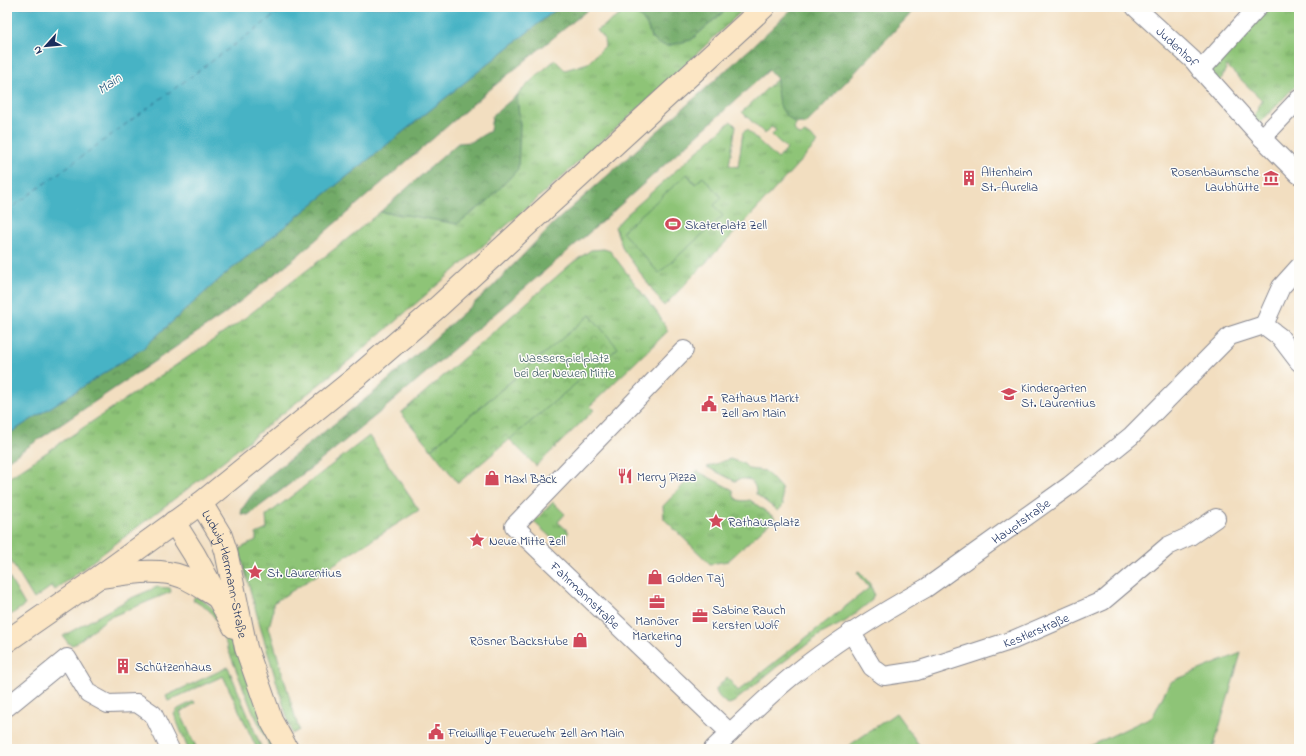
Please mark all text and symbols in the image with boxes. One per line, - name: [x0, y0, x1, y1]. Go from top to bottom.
- street label: Judenhof: [1151, 23, 1203, 72]
- north arrow: [26, 26, 66, 66]
- text: N: [29, 43, 47, 57]
- water label: Main: [93, 68, 127, 100]
- place label: Altenheim St.-Aurelia: [981, 163, 1038, 197]
- place label: Rosenbaumsche Laubhütte: [1170, 163, 1259, 197]
- building icon: Altenheim St.-Aurelia: [960, 169, 978, 187]
- museum icon: Rosenbaumsche Laubhütte: [1262, 169, 1280, 187]
- sports icon: Skaterplatz Zell: [664, 215, 682, 233]
- place label: Skaterplatz Zell: [685, 216, 767, 235]
- park label: Wasserspielplatz bei der Neuen Mitte: [514, 349, 615, 383]
- place label: Kindergarten St. Laurentius: [1021, 379, 1096, 413]
- school or university icon: Kindergarten St. Laurentius: [1000, 385, 1018, 403]
- place label: Rathaus Markt Zell am Main: [721, 389, 800, 423]
- public building icon: Rathaus Markt Zell am Main: [700, 395, 718, 413]
- restaurant icon: Merry Pizza: [616, 467, 634, 485]
- place label: Merry Pizza: [637, 468, 696, 488]
- shop icon: Maxl Bäck: [483, 469, 501, 487]
- place label: Maxl Bäck: [504, 470, 557, 489]
- street label: Hauptstraße: [988, 494, 1055, 549]
- street label: Ludwig-Herrmann-Straße: [196, 507, 252, 640]
- place icon: Rathausplatz: [707, 512, 725, 530]
- place label: Rathausplatz: [728, 513, 800, 532]
- place icon: Neue Mitte Zell: [468, 531, 486, 549]
- place label: Neue Mitte Zell: [489, 532, 566, 551]
- street label: Fahrmannstraße: [545, 557, 624, 634]
- place icon: St. Laurentius: [246, 563, 264, 581]
- place label: St. Laurentius: [267, 564, 342, 583]
- shop icon: Golden Taj: [646, 568, 664, 586]
- place label: Golden Taj: [667, 569, 724, 588]
- office icon: Manöver Marketing: [648, 593, 666, 611]
- place label: Sabine Rauch Kersten Wolf: [712, 601, 786, 635]
- office icon: Sabine Rauch Kersten Wolf: [691, 607, 709, 625]
- street label: Kestlerstraße: [1001, 609, 1072, 654]
- place label: Manöver Marketing: [632, 612, 682, 647]
- shop icon: Rösner Backstube: [571, 631, 589, 649]
- place label: Rösner Backstube: [470, 632, 568, 651]
- building icon: Schützenhaus: [114, 657, 132, 675]
- place label: Schützenhaus: [135, 658, 212, 677]
- public building icon: Freiwillige Feuerwehr Zell am Main: [427, 723, 445, 741]
- place label: Freiwillige Feuerwehr Zell am Main: [447, 724, 624, 744]

